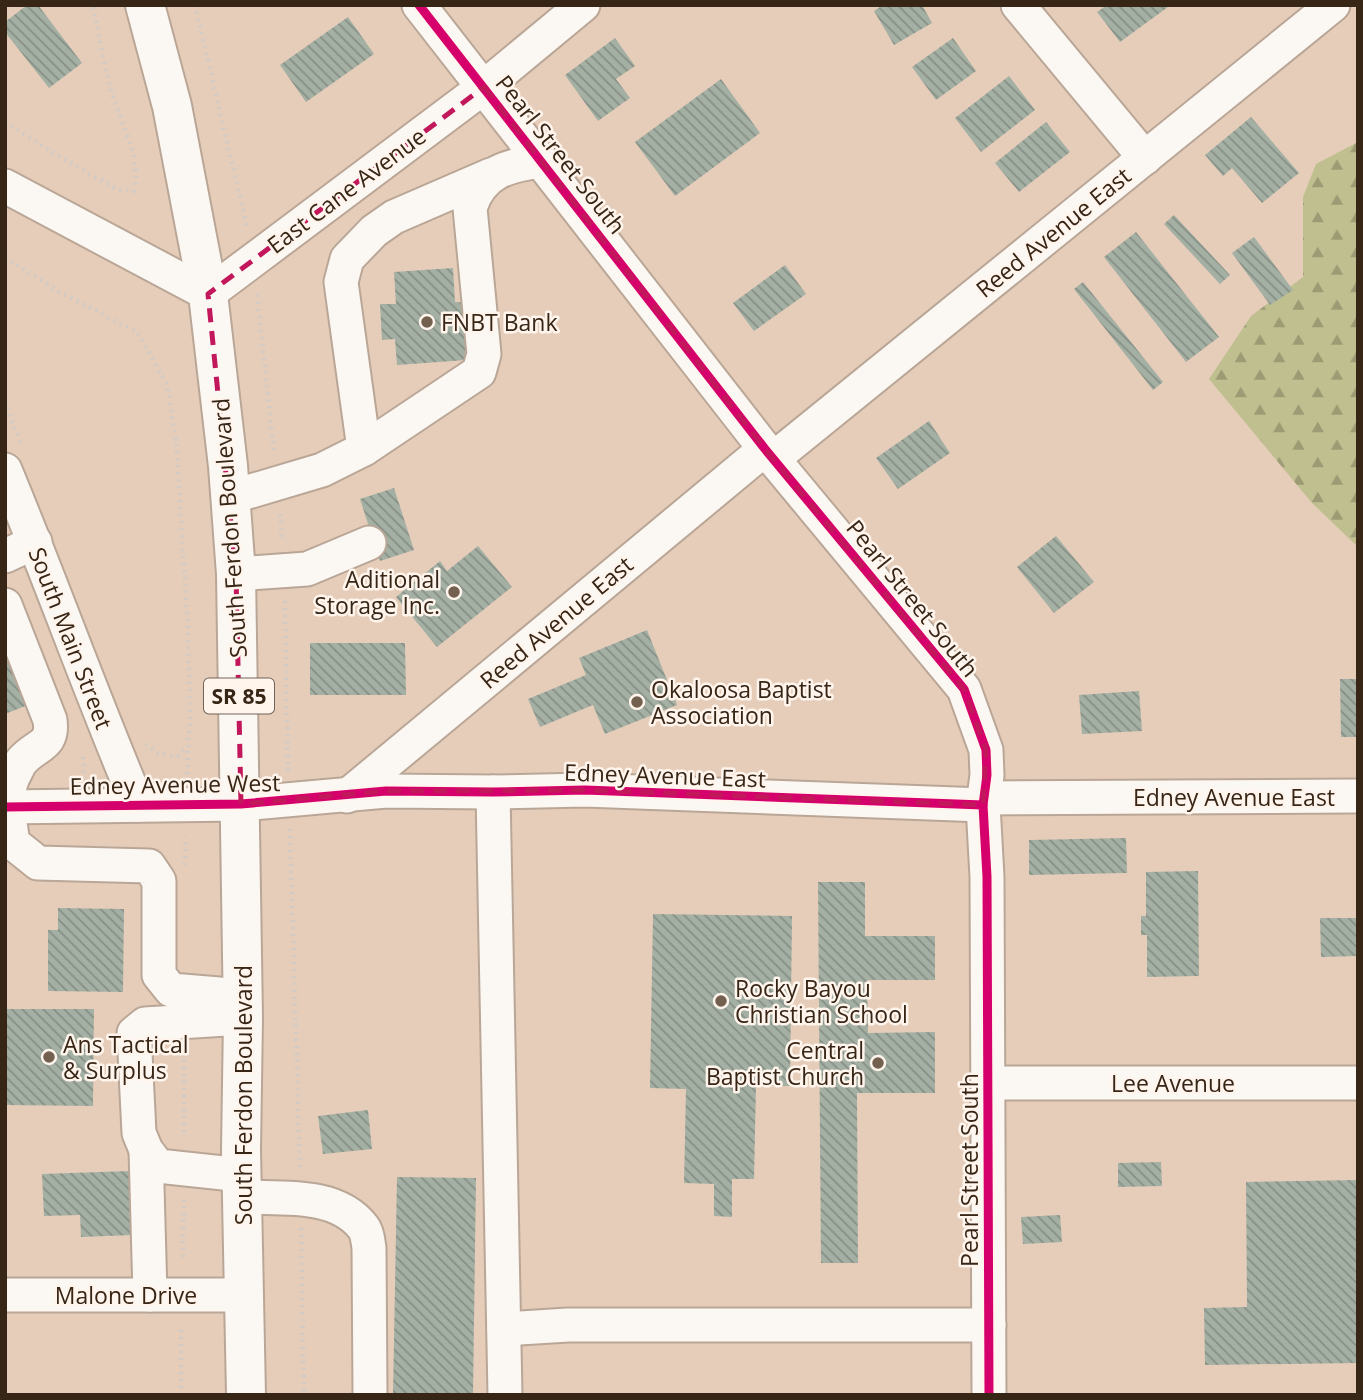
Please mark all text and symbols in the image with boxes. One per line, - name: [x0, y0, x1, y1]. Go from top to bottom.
- street label: Pearl Street South: [489, 68, 633, 240]
- street label: East Cane Avenue: [260, 120, 432, 260]
- street label: Reed Avenue East: [969, 160, 1137, 304]
- place label: FNBT Bank: [441, 306, 558, 338]
- marker: FNBT Bank: [419, 314, 435, 330]
- street label: South Ferdon Boulevard: [204, 397, 254, 659]
- street label: Pearl Street South: [840, 513, 986, 683]
- street label: South Main Street: [22, 542, 120, 734]
- street label: Reed Avenue East: [473, 548, 639, 696]
- place label: Aditional Storage Inc.: [314, 563, 440, 621]
- marker: Aditional Storage Inc.: [446, 584, 462, 600]
- place label: Okaloosa Baptist Association: [651, 673, 832, 731]
- road number: SR 85: [204, 678, 274, 714]
- marker: Okaloosa Baptist Association: [629, 694, 645, 710]
- street label: Edney Avenue East: [563, 755, 767, 795]
- street label: Edney Avenue West: [69, 766, 281, 802]
- street label: Edney Avenue East: [1133, 781, 1335, 813]
- street label: South Ferdon Boulevard: [227, 965, 259, 1225]
- place label: Rocky Bayou Christian School: [735, 972, 908, 1030]
- marker: Rocky Bayou Christian School: [713, 993, 729, 1009]
- place label: Ans Tactical & Surplus: [63, 1028, 189, 1086]
- place label: Central Baptist Church: [706, 1034, 864, 1092]
- marker: Ans Tactical & Surplus: [41, 1049, 57, 1065]
- marker: Central Baptist Church: [870, 1055, 886, 1071]
- street label: Lee Avenue: [1111, 1067, 1235, 1099]
- street label: Pearl Street South: [953, 1073, 985, 1267]
- street label: Malone Drive: [55, 1279, 197, 1311]

